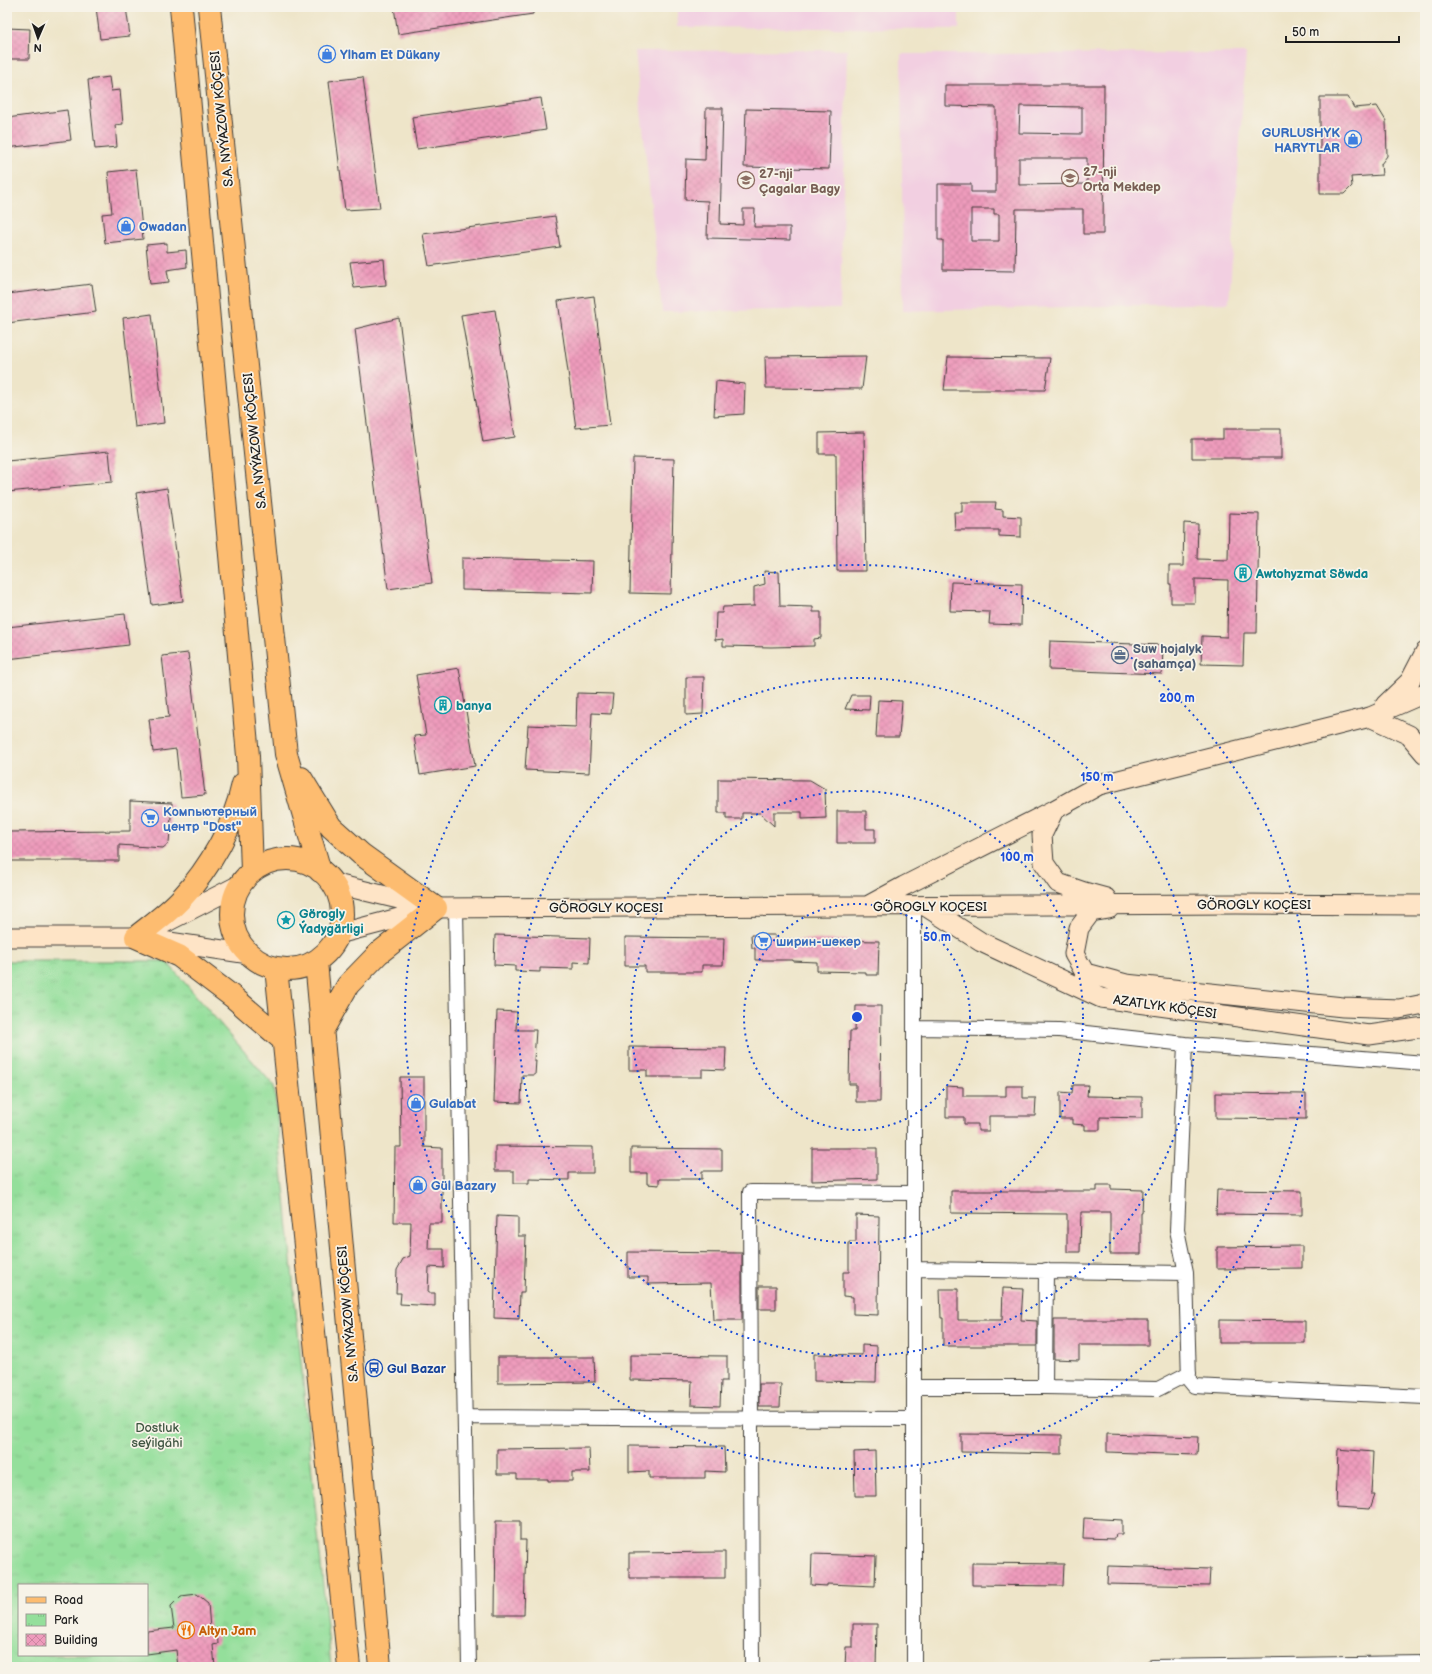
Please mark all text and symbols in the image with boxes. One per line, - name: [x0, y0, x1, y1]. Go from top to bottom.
- north arrow: [18, 18, 58, 58]
- scale bar: [1286, 18, 1399, 44]
- text: 50 m: [1292, 25, 1319, 40]
- text: N: [33, 41, 42, 54]
- shop icon: Ylham Et Dükany: [317, 44, 337, 64]
- place label: Ylham Et Dükany: [340, 47, 440, 63]
- street label: S.A. NYÝAZOW KÖÇESI: [206, 50, 237, 188]
- place label: GURLUSHYK HARYTLAR: [1262, 125, 1340, 156]
- shop icon: GURLUSHYK HARYTLAR: [1343, 129, 1363, 149]
- place label: 27-nji Orta Mekdep: [1083, 164, 1161, 195]
- place label: 27-nji Çagalar Bagy: [759, 166, 840, 197]
- school or university icon: 27-nji Orta Mekdep: [1060, 168, 1080, 188]
- school or university icon: 27-nji Çagalar Bagy: [736, 170, 756, 190]
- shop icon: Owadan: [116, 216, 136, 236]
- place label: Owadan: [139, 219, 187, 235]
- street label: S.A. NYÝAZOW KÖÇESI: [239, 372, 270, 510]
- building icon: Awtohyzmat Söwda: [1233, 563, 1253, 583]
- place label: Awtohyzmat Söwda: [1255, 566, 1368, 582]
- place label: Suw hojalyk (sahamça): [1133, 641, 1202, 672]
- office icon: Suw hojalyk (sahamça): [1110, 645, 1130, 665]
- text: 200 m: [1159, 691, 1195, 706]
- building icon: banya: [433, 695, 453, 715]
- place label: banya: [456, 698, 492, 714]
- text: 150 m: [1081, 770, 1113, 785]
- place label: Компьютерный центр "Dost": [163, 804, 257, 835]
- supermarket icon: Компьютерный центр "Dost": [140, 808, 160, 828]
- text: 100 m: [1000, 850, 1034, 865]
- street label: GÖROGLY KOÇESI: [1197, 897, 1311, 913]
- street label: GÖROGLY KOÇESI: [873, 899, 987, 915]
- street label: GÖROGLY KOÇESI: [549, 900, 663, 916]
- place label: Görogly Ýadygärligi: [299, 906, 364, 937]
- place icon: Görogly Ýadygärligi: [276, 910, 296, 930]
- text: 50 m: [923, 930, 951, 945]
- supermarket icon: ширин-шекер: [753, 931, 773, 951]
- place label: ширин-шекер: [776, 934, 861, 950]
- street label: AZATLYK KÖÇESI: [1112, 992, 1218, 1022]
- centre of rings: [850, 1010, 864, 1024]
- shop icon: Gulabat: [406, 1093, 426, 1113]
- place label: Gulabat: [429, 1096, 477, 1112]
- shop icon: Gül Bazary: [408, 1175, 428, 1195]
- place label: Gül Bazary: [431, 1178, 496, 1194]
- street label: S.A. NYÝAZOW KÖÇESI: [333, 1245, 362, 1383]
- bus stop icon: Gul Bazar: [364, 1358, 384, 1378]
- place label: Gul Bazar: [387, 1361, 447, 1377]
- park label: Dostluk seýilgähi: [132, 1420, 182, 1451]
- legend: [18, 1584, 148, 1656]
- text: Road: [54, 1593, 83, 1608]
- text: Park: [54, 1613, 78, 1628]
- restaurant icon: Altyn Jam: [176, 1620, 196, 1640]
- place label: Altyn Jam: [198, 1623, 256, 1639]
- text: Building: [54, 1633, 98, 1648]

